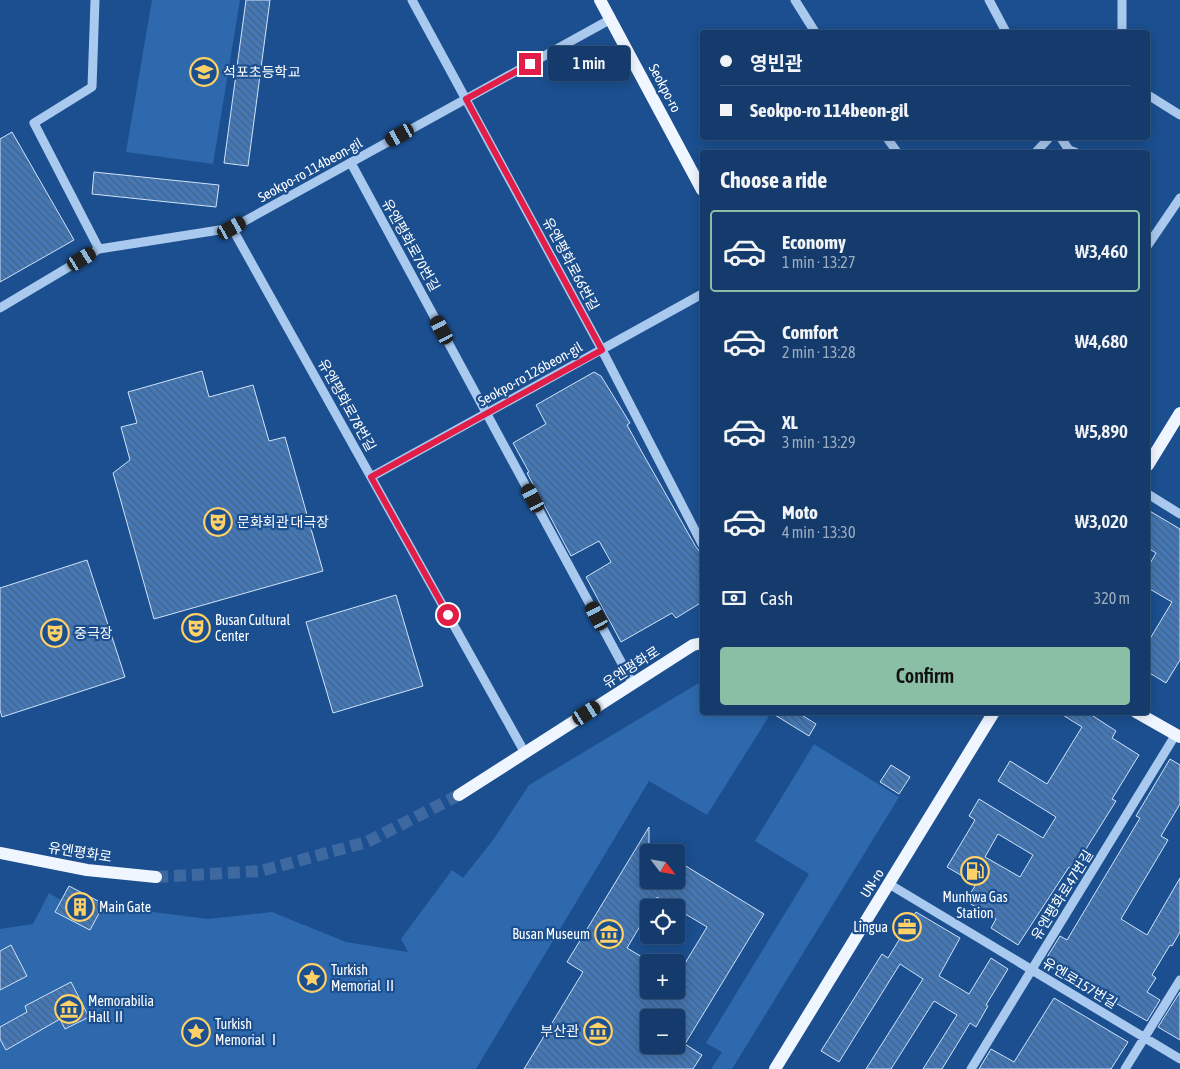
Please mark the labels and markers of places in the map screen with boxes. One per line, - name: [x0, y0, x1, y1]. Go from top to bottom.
- school or university icon: 석포초등학교: [189, 57, 219, 87]
- place label: 석포초등학교: [223, 64, 300, 80]
- theatre icon: 문화회관 대극장: [203, 507, 233, 537]
- place label: 문화회관 대극장: [237, 514, 329, 530]
- place label: Busan Cultural Center: [215, 612, 290, 644]
- theatre icon: Busan Cultural Center: [181, 613, 211, 643]
- theatre icon: 중극장: [40, 618, 70, 648]
- place label: 중극장: [74, 625, 113, 641]
- fuel station icon: Munhwa Gas Station: [960, 856, 990, 886]
- place label: Munhwa Gas Station: [942, 889, 1008, 921]
- building icon: Main Gate: [65, 892, 95, 922]
- place label: Main Gate: [99, 899, 151, 915]
- office icon: Lingua: [892, 912, 922, 942]
- museum icon: Busan Museum: [594, 919, 624, 949]
- place label: Lingua: [853, 919, 888, 935]
- place label: Busan Museum: [512, 926, 590, 942]
- place label: Turkish Memorial Ⅱ: [331, 962, 397, 994]
- place icon: Turkish Memorial Ⅱ: [297, 963, 327, 993]
- place label: Memorabilia Hall Ⅱ: [88, 993, 154, 1025]
- museum icon: Memorabilia Hall Ⅱ: [54, 994, 84, 1024]
- place label: Turkish Memorial Ⅰ: [215, 1016, 281, 1048]
- museum icon: 부산관: [583, 1016, 613, 1046]
- place icon: Turkish Memorial Ⅰ: [181, 1017, 211, 1047]
- place label: 부산관: [540, 1023, 579, 1039]

